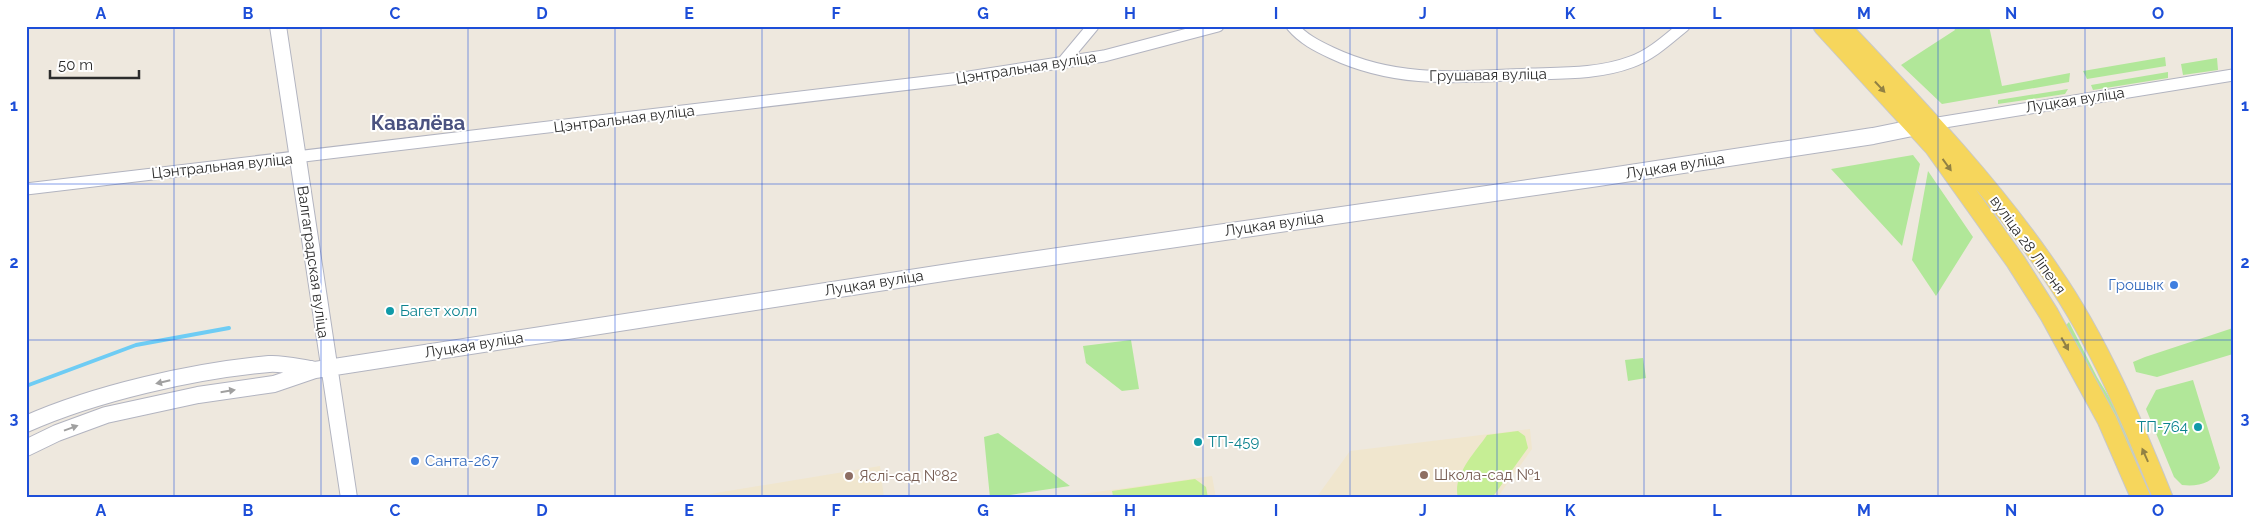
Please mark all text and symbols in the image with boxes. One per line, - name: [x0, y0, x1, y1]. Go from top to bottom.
- text: A: [96, 4, 107, 23]
- text: B: [243, 4, 254, 23]
- text: C: [390, 4, 401, 23]
- text: D: [536, 4, 548, 23]
- text: E: [684, 4, 694, 23]
- text: F: [831, 4, 841, 23]
- text: G: [977, 4, 989, 23]
- text: H: [1124, 4, 1136, 23]
- text: I: [1274, 4, 1278, 23]
- text: J: [1419, 4, 1427, 23]
- text: K: [1565, 4, 1576, 23]
- text: L: [1712, 4, 1722, 23]
- text: M: [1857, 4, 1871, 23]
- text: N: [2005, 4, 2017, 23]
- text: O: [2152, 4, 2164, 23]
- scale bar: [50, 48, 139, 80]
- street label: Цэнтральная вуліца: [955, 48, 1097, 88]
- text: 50 m: [58, 56, 93, 74]
- street label: Грушавая вуліца: [1429, 65, 1547, 85]
- one-way arrow: [1874, 81, 1886, 93]
- street label: Луцкая вуліца: [2024, 83, 2126, 117]
- text: 1: [10, 96, 18, 115]
- text: 1: [2241, 96, 2249, 115]
- street label: Цэнтральная вуліца: [552, 101, 696, 137]
- district label: Кавалёва: [371, 111, 465, 135]
- street label: Луцкая вуліца: [1624, 149, 1726, 183]
- street label: Цэнтральная вуліца: [151, 150, 293, 182]
- one-way arrow: [1942, 158, 1952, 172]
- street label: Валгаградская вуліца: [293, 185, 333, 339]
- street label: вуліца 28 Ліпеня: [1986, 192, 2070, 298]
- street label: Луцкая вуліца: [1223, 208, 1325, 240]
- text: 2: [9, 253, 19, 272]
- text: 2: [2240, 253, 2250, 272]
- street label: Луцкая вуліца: [823, 266, 925, 300]
- place label: Грошык: [2108, 276, 2164, 294]
- marker: Грошык: [2168, 279, 2180, 291]
- place label: Багет холл: [400, 302, 477, 320]
- marker: Багет холл: [384, 305, 396, 317]
- street label: Луцкая вуліца: [423, 328, 525, 362]
- one-way arrow: [2061, 337, 2069, 352]
- one-way arrow: [156, 378, 171, 386]
- one-way arrow: [221, 386, 237, 394]
- text: 3: [10, 409, 19, 428]
- text: 3: [2241, 409, 2250, 428]
- place label: ТП-764: [2137, 418, 2188, 436]
- marker: ТП-764: [2192, 421, 2204, 433]
- one-way arrow: [63, 424, 78, 431]
- place label: ТП-459: [1208, 433, 1259, 451]
- marker: ТП-459: [1192, 436, 1204, 448]
- one-way arrow: [2141, 448, 2149, 462]
- place label: Санта-267: [425, 452, 499, 470]
- marker: Санта-267: [409, 455, 421, 467]
- place label: Школа-сад №1: [1434, 466, 1541, 484]
- place label: Яслі-сад №82: [859, 467, 958, 485]
- marker: Школа-сад №1: [1418, 469, 1430, 481]
- marker: Яслі-сад №82: [843, 470, 855, 482]
- text: A: [96, 501, 107, 520]
- text: B: [243, 501, 254, 520]
- text: C: [390, 501, 401, 520]
- text: D: [536, 501, 548, 520]
- text: E: [684, 501, 694, 520]
- text: F: [831, 501, 841, 520]
- text: G: [977, 501, 989, 520]
- text: H: [1124, 501, 1136, 520]
- text: I: [1274, 501, 1278, 520]
- text: J: [1419, 501, 1427, 520]
- text: K: [1565, 501, 1576, 520]
- text: L: [1712, 501, 1722, 520]
- text: M: [1857, 501, 1871, 520]
- text: N: [2005, 501, 2017, 520]
- text: O: [2152, 501, 2164, 520]

